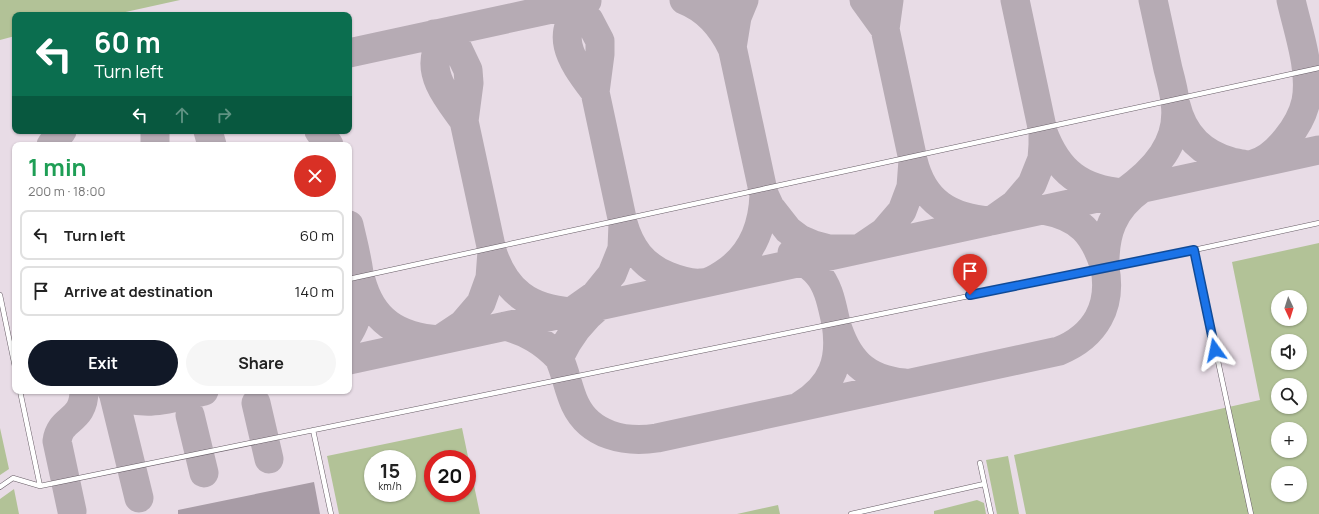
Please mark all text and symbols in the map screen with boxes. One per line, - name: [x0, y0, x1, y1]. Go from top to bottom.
- text: 60 m: [94, 23, 161, 61]
- icon: left: [28, 28, 80, 80]
- text: Turn left: [94, 59, 164, 83]
- icon: left: [129, 104, 151, 126]
- icon: ahead: [171, 104, 193, 126]
- icon: right: [213, 104, 235, 126]
- text: 1 min: [28, 150, 87, 183]
- button: close: [294, 155, 336, 197]
- text: 200 m · 18:00: [28, 182, 105, 200]
- icon: left: [30, 224, 52, 246]
- text: Turn left: [64, 225, 126, 246]
- text: 60 m: [300, 225, 334, 246]
- pin: [953, 254, 987, 295]
- icon: arrive: [959, 260, 981, 282]
- icon: arrive: [30, 280, 52, 302]
- text: Arrive at destination: [64, 281, 213, 302]
- text: 140 m: [294, 281, 334, 302]
- north arrow: [1271, 290, 1307, 326]
- map controls: [1271, 290, 1307, 502]
- position arrow: [1194, 329, 1236, 371]
- button: sound: [1271, 334, 1307, 370]
- button: Exit: [28, 340, 178, 386]
- button: Share: [186, 340, 336, 386]
- button: search: [1271, 378, 1307, 414]
- button: +: [1271, 422, 1307, 458]
- speed limit sign: 20: [424, 450, 476, 502]
- text: 15: [380, 457, 400, 484]
- button: −: [1271, 466, 1307, 502]
- text: km/h: [378, 479, 402, 493]

